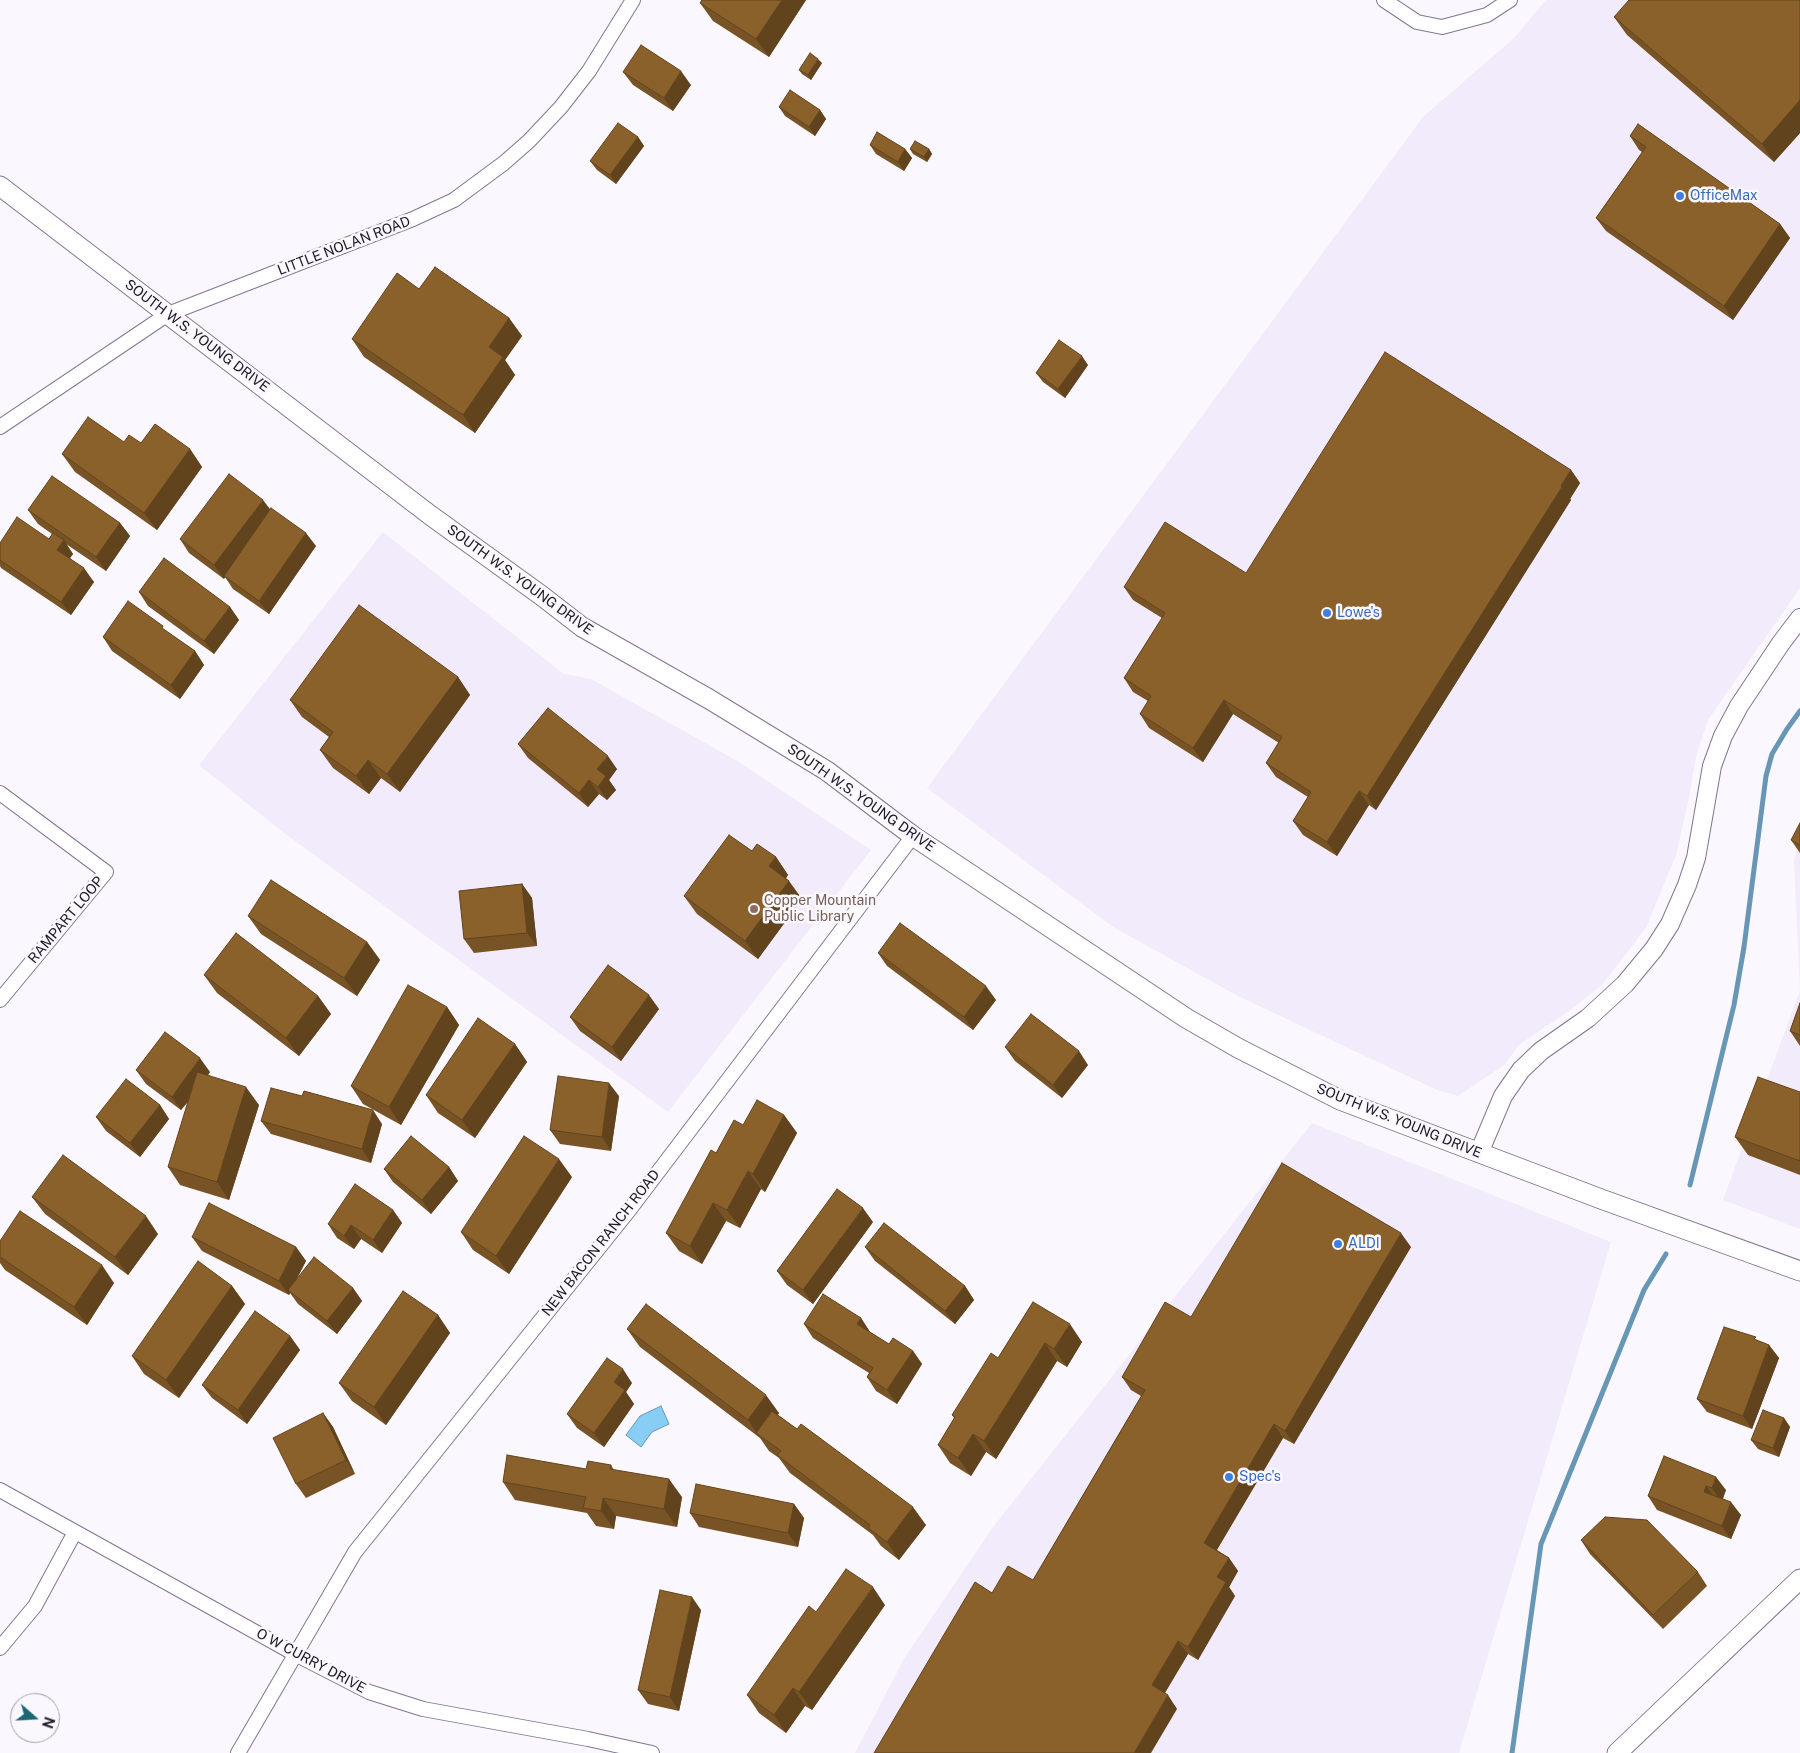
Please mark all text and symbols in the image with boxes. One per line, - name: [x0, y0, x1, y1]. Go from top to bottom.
- place label: OfficeMax: [1690, 188, 1758, 204]
- marker: OfficeMax: [1674, 190, 1686, 202]
- street label: LITTLE NOLAN ROAD: [275, 213, 413, 279]
- street label: SOUTH W.S. YOUNG DRIVE: [121, 276, 273, 396]
- street label: SOUTH W.S. YOUNG DRIVE: [444, 521, 596, 639]
- place label: Lowe's: [1337, 605, 1380, 621]
- marker: Lowe's: [1321, 607, 1333, 619]
- street label: SOUTH W.S. YOUNG DRIVE: [784, 740, 938, 856]
- street label: RAMPART LOOP: [25, 873, 107, 967]
- place label: Copper Mountain Public Library: [764, 893, 876, 926]
- marker: Copper Mountain Public Library: [748, 903, 760, 915]
- street label: SOUTH W.S. YOUNG DRIVE: [1314, 1080, 1484, 1162]
- street label: NEW BACON RANCH ROAD: [539, 1166, 663, 1320]
- place label: ALDI: [1348, 1236, 1380, 1252]
- marker: ALDI: [1332, 1238, 1344, 1250]
- place label: Spec's: [1239, 1469, 1281, 1485]
- marker: Spec's: [1223, 1471, 1235, 1483]
- street label: O W CURRY DRIVE: [253, 1625, 369, 1697]
- north arrow: [10, 1693, 60, 1743]
- text: N: [39, 1715, 58, 1730]

